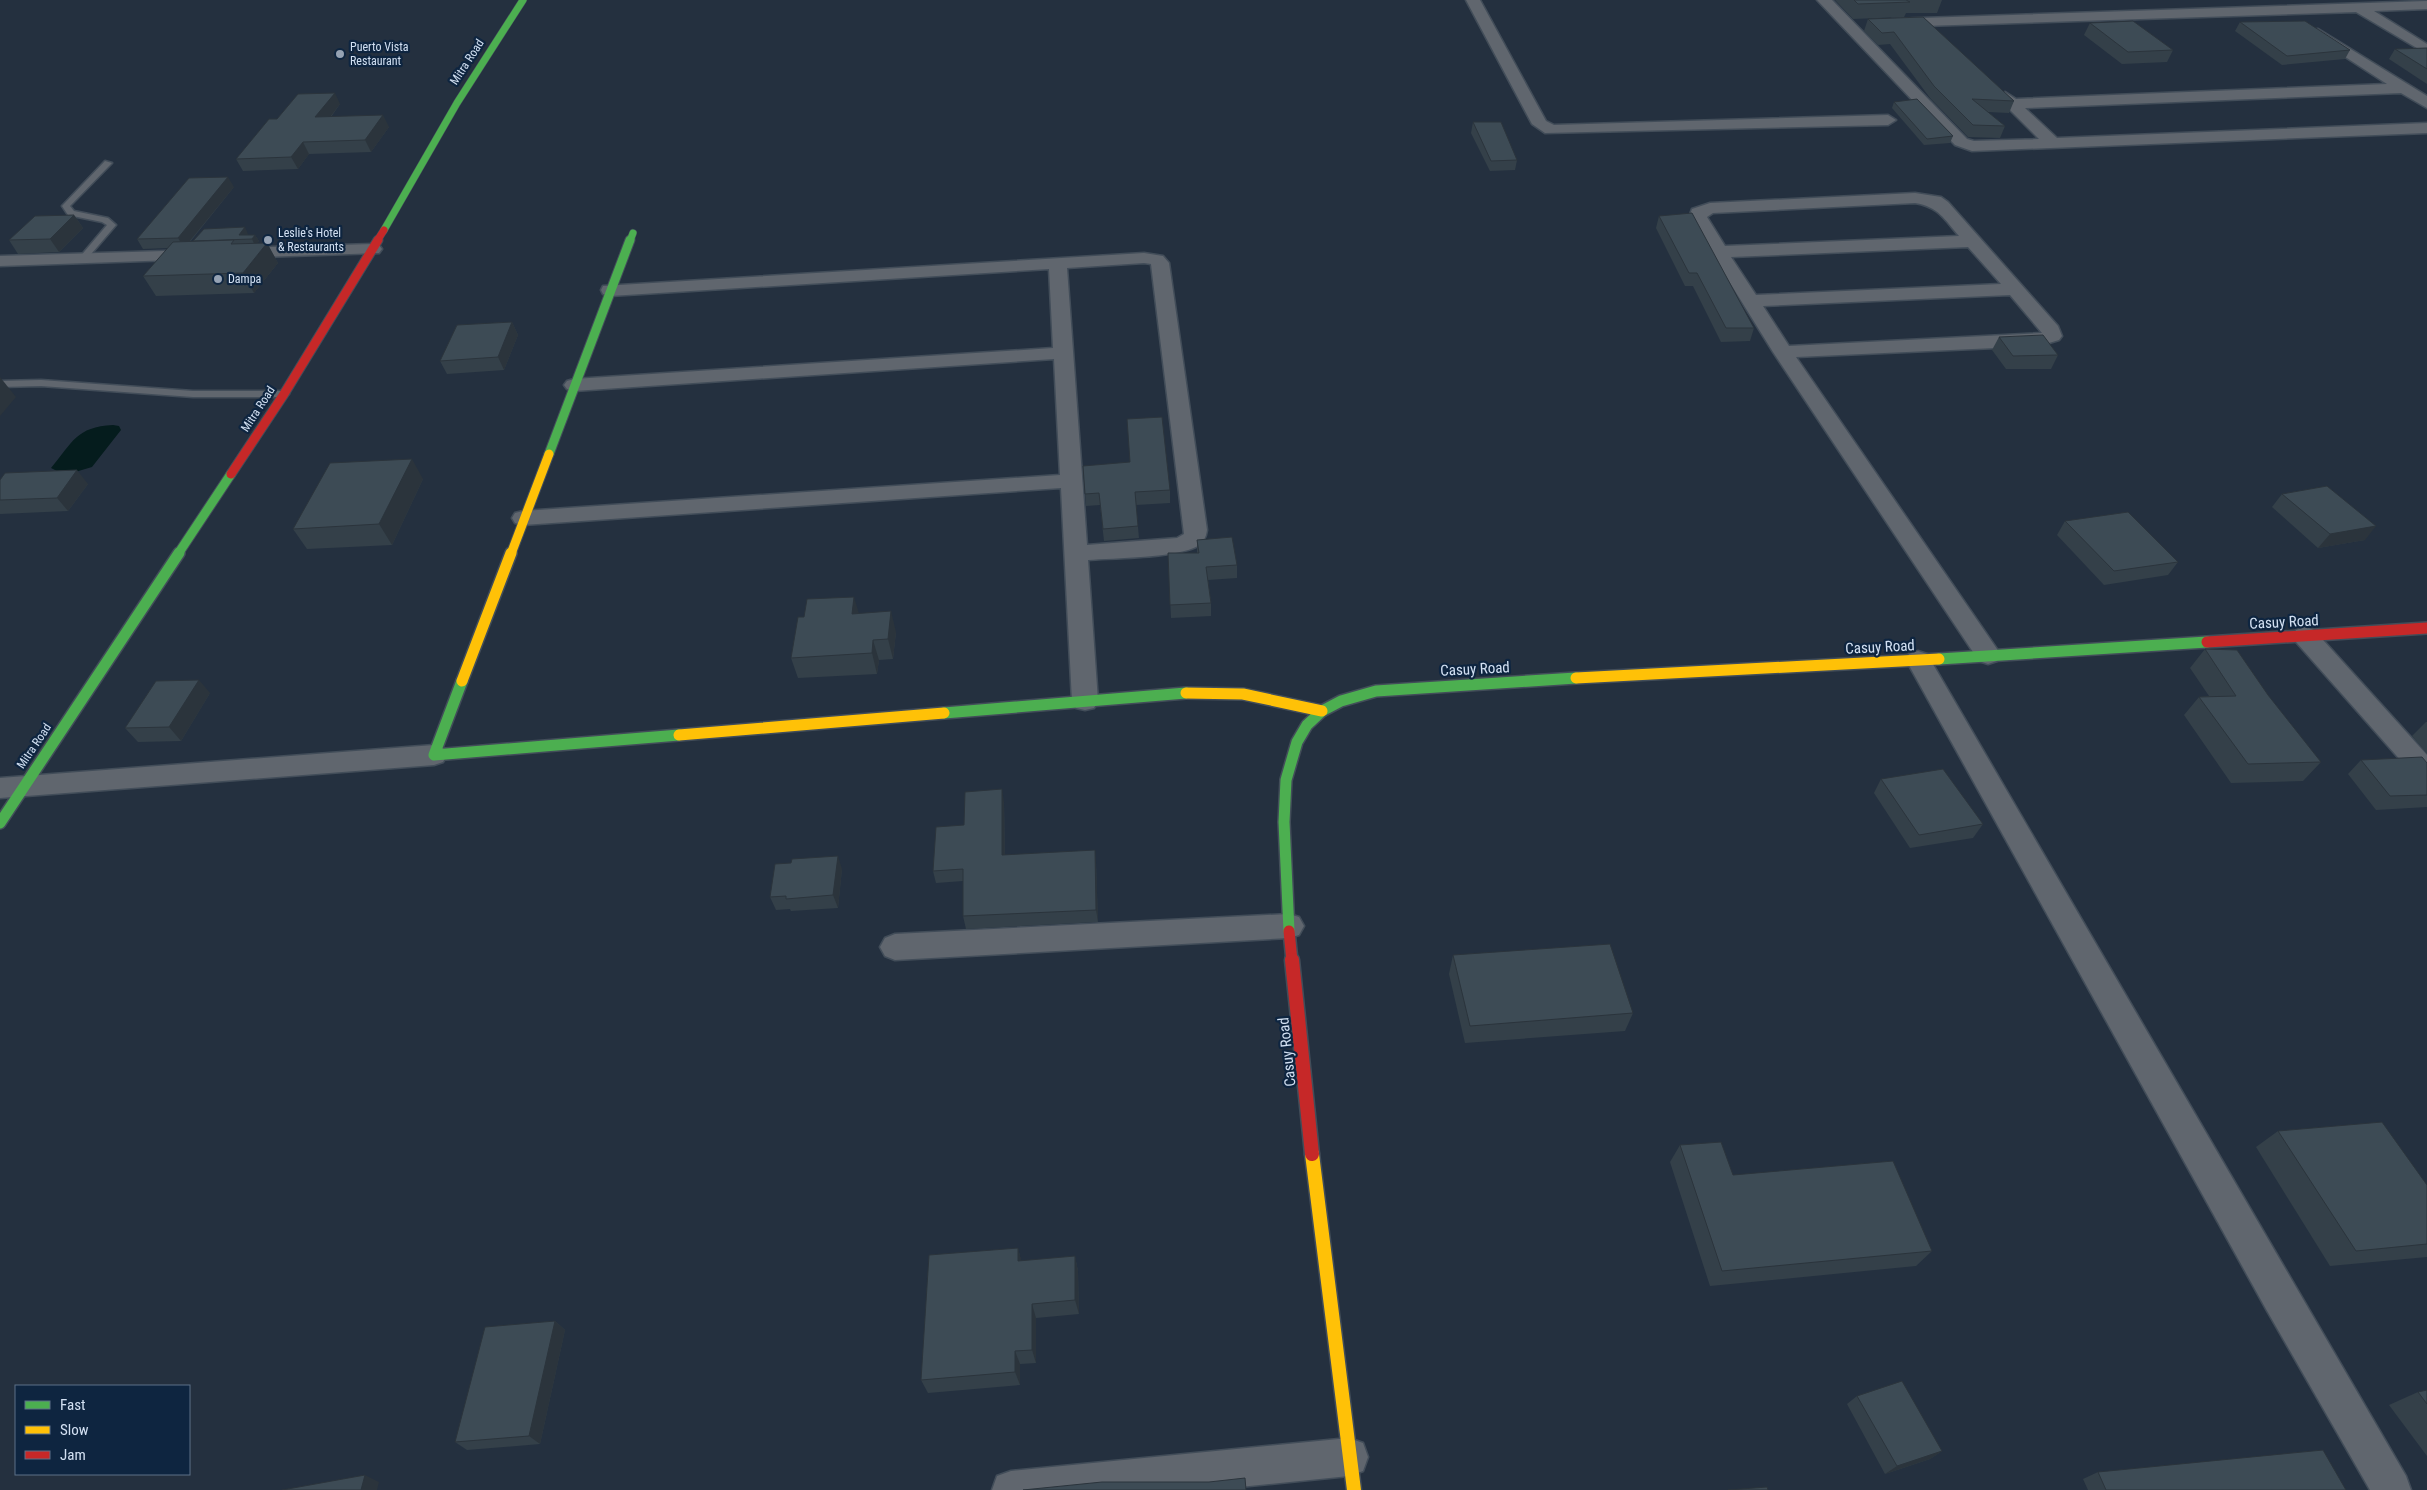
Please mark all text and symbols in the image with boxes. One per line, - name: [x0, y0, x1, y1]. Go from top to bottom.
- street label: Mitra Road: [447, 37, 487, 87]
- place label: Puerto Vista Restaurant: [350, 40, 409, 68]
- marker: Puerto Vista Restaurant: [334, 48, 346, 60]
- place label: Leslie's Hotel & Restaurants: [278, 226, 344, 254]
- marker: Leslie's Hotel & Restaurants: [262, 234, 274, 246]
- place label: Dampa: [228, 272, 262, 286]
- marker: Dampa: [212, 273, 224, 285]
- street label: Mitra Road: [238, 384, 278, 434]
- street label: Casuy Road: [2249, 611, 2319, 633]
- street label: Casuy Road: [1845, 636, 1915, 658]
- street label: Casuy Road: [1440, 658, 1510, 680]
- street label: Mitra Road: [14, 721, 54, 771]
- street label: Casuy Road: [1274, 1016, 1300, 1088]
- legend: [15, 1385, 190, 1475]
- text: Fast: [60, 1396, 85, 1414]
- text: Slow: [60, 1421, 89, 1439]
- text: Jam: [60, 1446, 86, 1464]

